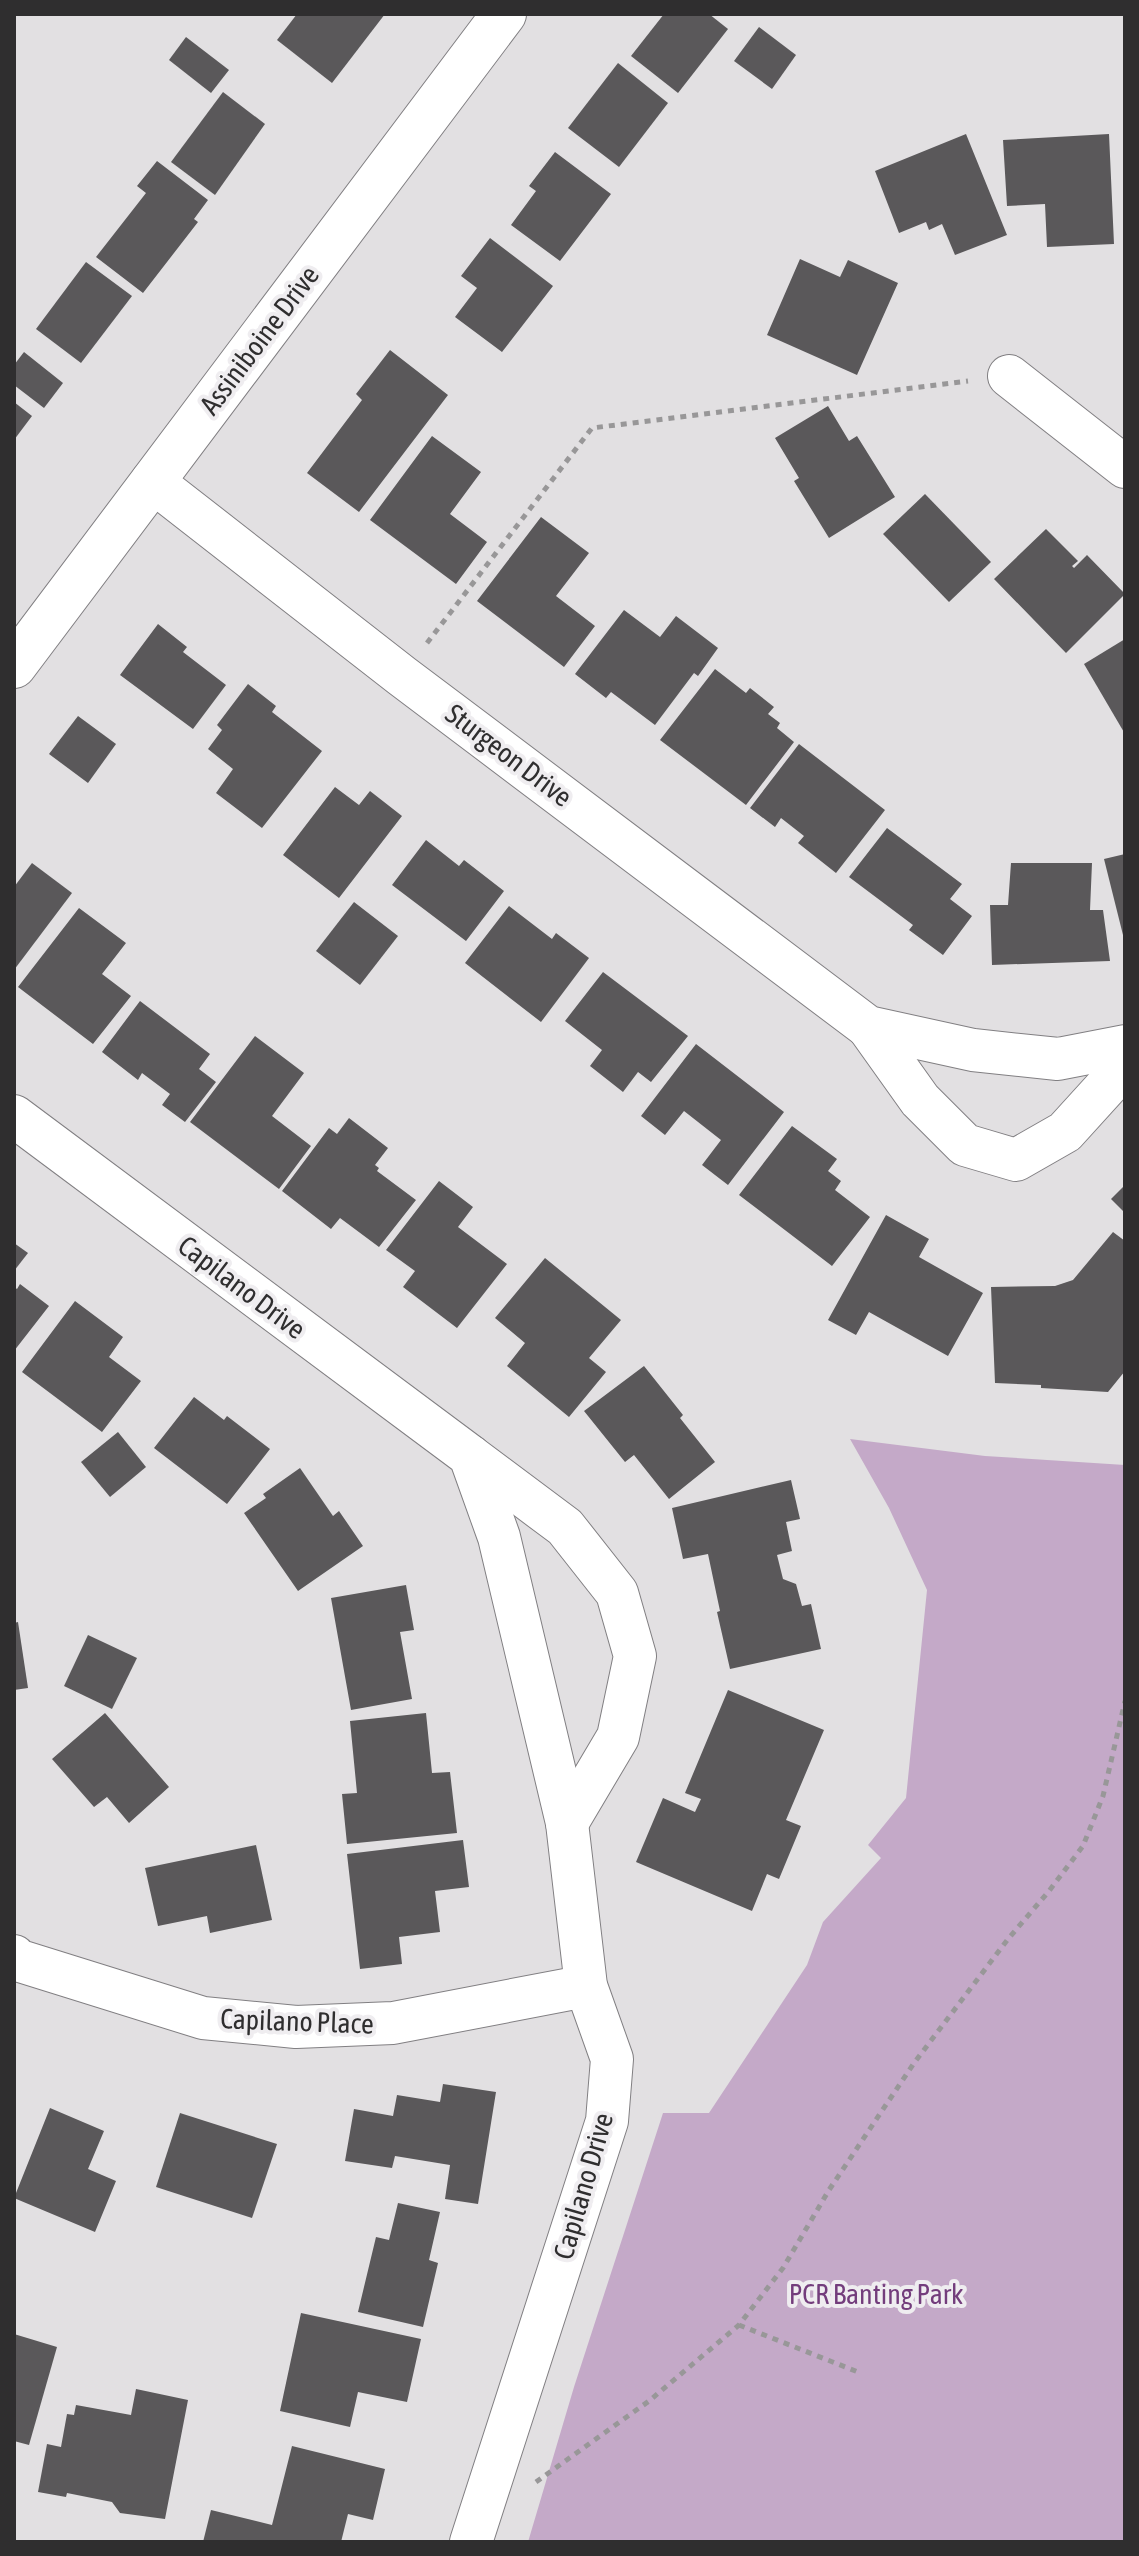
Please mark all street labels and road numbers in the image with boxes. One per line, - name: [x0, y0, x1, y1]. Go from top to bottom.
- street label: Assiniboine Drive: [193, 260, 325, 420]
- street label: Sturgeon Drive: [440, 697, 578, 813]
- street label: Capilano Drive: [172, 1229, 312, 1345]
- street label: Capilano Place: [220, 2002, 374, 2040]
- street label: Capilano Drive: [547, 2109, 619, 2263]

